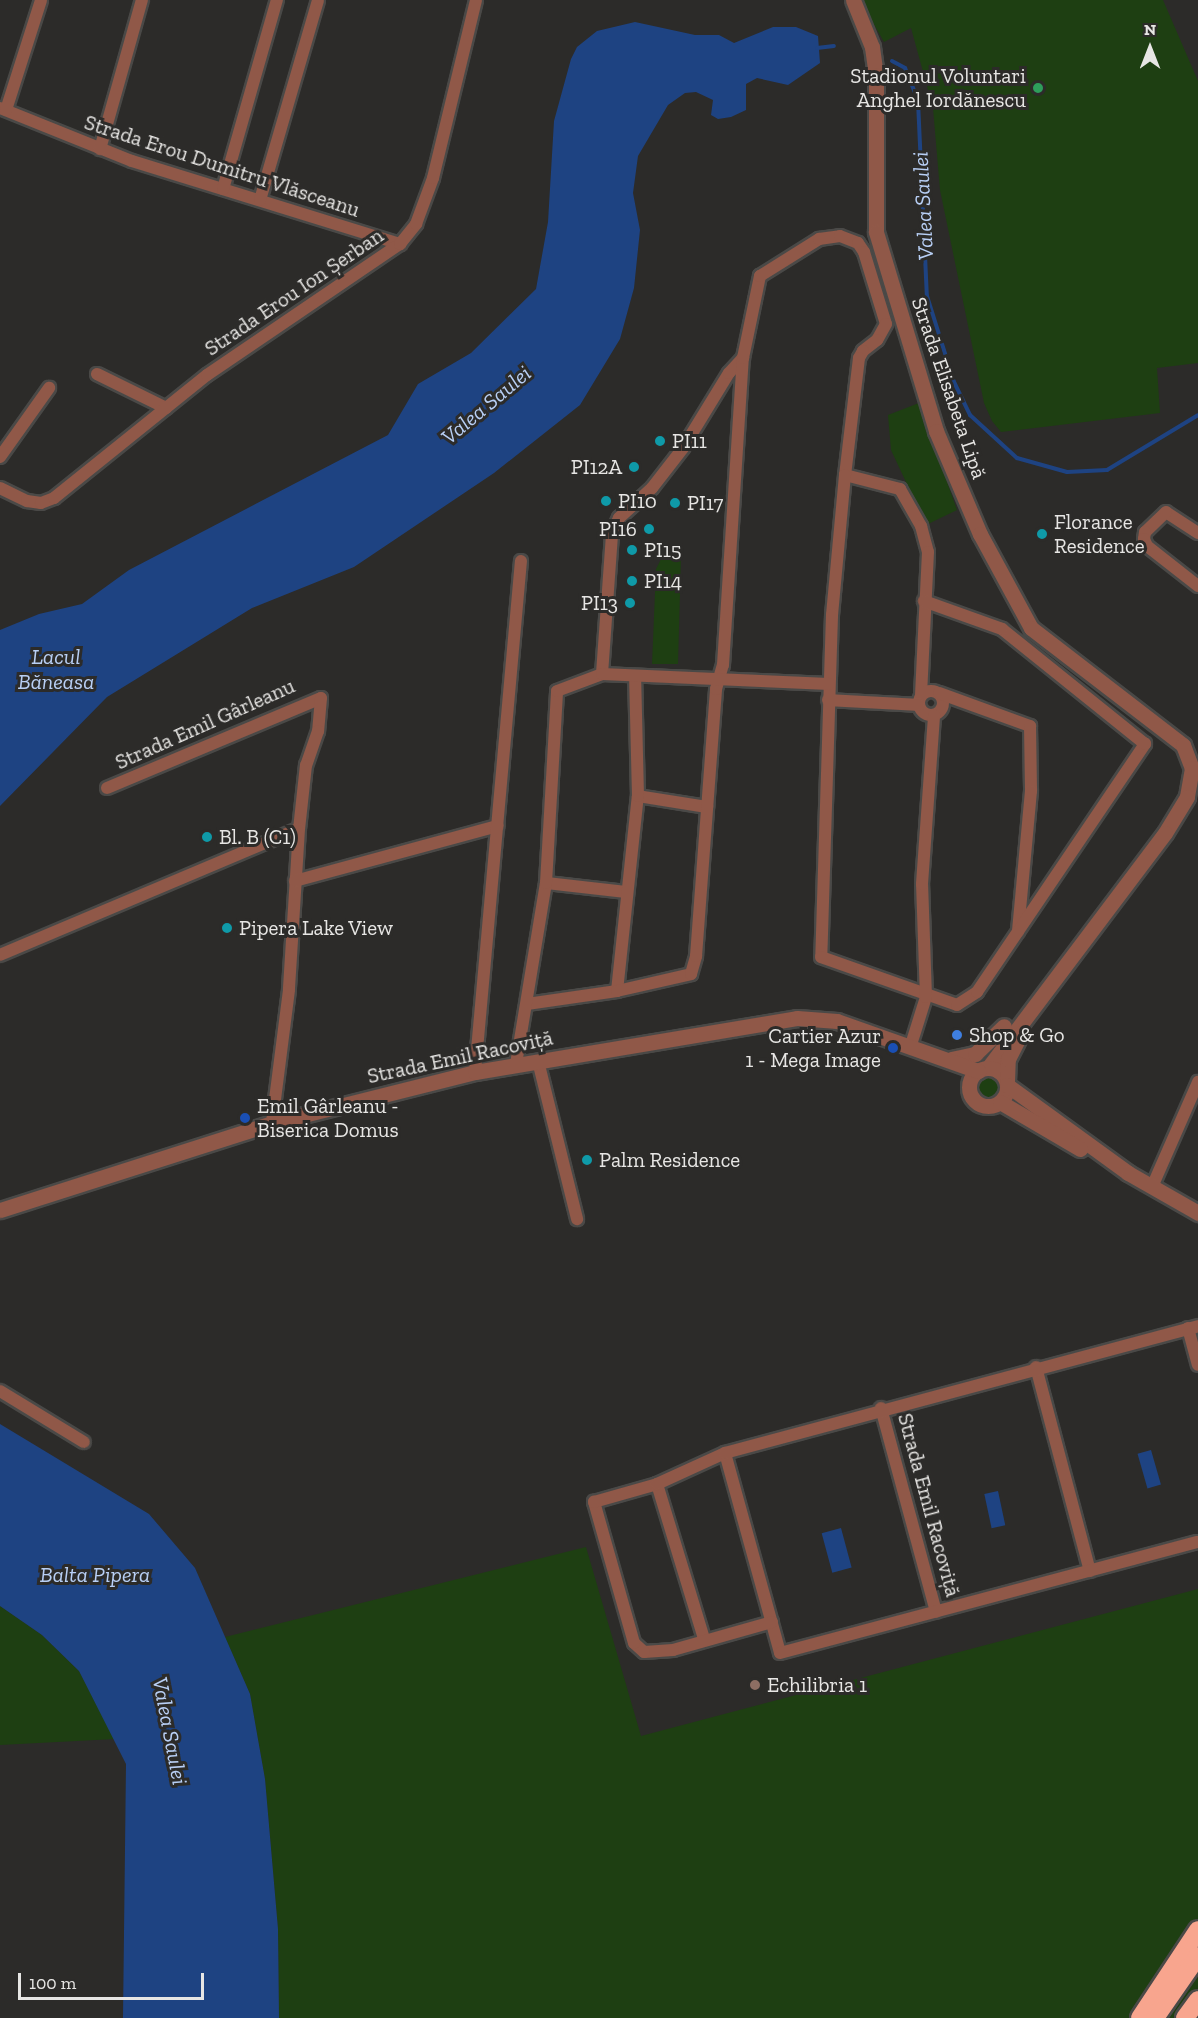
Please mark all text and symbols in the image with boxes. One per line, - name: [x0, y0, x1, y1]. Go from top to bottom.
- north arrow: [1120, 18, 1180, 78]
- text: N: [1144, 20, 1156, 39]
- place label: Stadionul Voluntari Anghel Iordănescu: [849, 63, 1026, 113]
- marker: Stadionul Voluntari Anghel Iordănescu: [1031, 81, 1045, 95]
- street label: Strada Erou Dumitru Vlăsceanu: [81, 109, 363, 223]
- water label: Valea Saulei: [907, 151, 939, 261]
- street label: Strada Erou Ion Șerban: [200, 223, 388, 361]
- street label: Strada Elisabeta Lipă: [906, 294, 992, 482]
- water label: Valea Saulei: [436, 360, 536, 450]
- place label: PI11: [672, 428, 707, 454]
- marker: PI11: [653, 434, 667, 448]
- place label: PI12A: [571, 454, 622, 480]
- marker: PI12A: [627, 460, 641, 474]
- place label: PI10: [618, 488, 657, 514]
- place label: PI17: [687, 490, 723, 516]
- marker: PI10: [599, 494, 613, 508]
- marker: PI17: [668, 496, 682, 510]
- place label: Florance Residence: [1054, 509, 1145, 559]
- place label: PI16: [599, 516, 637, 542]
- marker: PI16: [642, 522, 656, 536]
- marker: Florance Residence: [1035, 527, 1049, 541]
- place label: PI15: [644, 537, 682, 563]
- marker: PI15: [625, 543, 639, 557]
- place label: PI14: [644, 568, 682, 594]
- marker: PI14: [625, 574, 639, 588]
- place label: PI13: [581, 590, 618, 616]
- marker: PI13: [623, 596, 637, 610]
- water label: Lacul Băneasa: [18, 643, 94, 694]
- street label: Strada Emil Gârleanu: [111, 673, 299, 775]
- place label: Bl. B (C1): [219, 824, 296, 850]
- marker: Bl. B (C1): [200, 830, 214, 844]
- place label: Pipera Lake View: [239, 915, 394, 941]
- marker: Pipera Lake View: [220, 921, 234, 935]
- place label: Shop & Go: [969, 1022, 1064, 1048]
- place label: Cartier Azur 1 - Mega Image: [745, 1023, 881, 1073]
- street label: Strada Emil Racoviță: [365, 1025, 555, 1089]
- marker: Shop & Go: [950, 1028, 964, 1042]
- marker: Cartier Azur 1 - Mega Image: [886, 1041, 900, 1055]
- place label: Emil Gârleanu - Biserica Domus: [257, 1093, 399, 1143]
- marker: Emil Gârleanu - Biserica Domus: [238, 1111, 252, 1125]
- place label: Palm Residence: [599, 1147, 740, 1173]
- marker: Palm Residence: [580, 1153, 594, 1167]
- street label: Strada Emil Racoviță: [892, 1411, 966, 1599]
- water label: Balta Pipera: [40, 1562, 150, 1588]
- place label: Echilibria 1: [767, 1672, 867, 1698]
- water label: Valea Saulei: [147, 1675, 193, 1787]
- marker: Echilibria 1: [748, 1678, 762, 1692]
- scale bar: [21, 1961, 207, 1999]
- text: 100 m: [29, 1972, 76, 1994]

